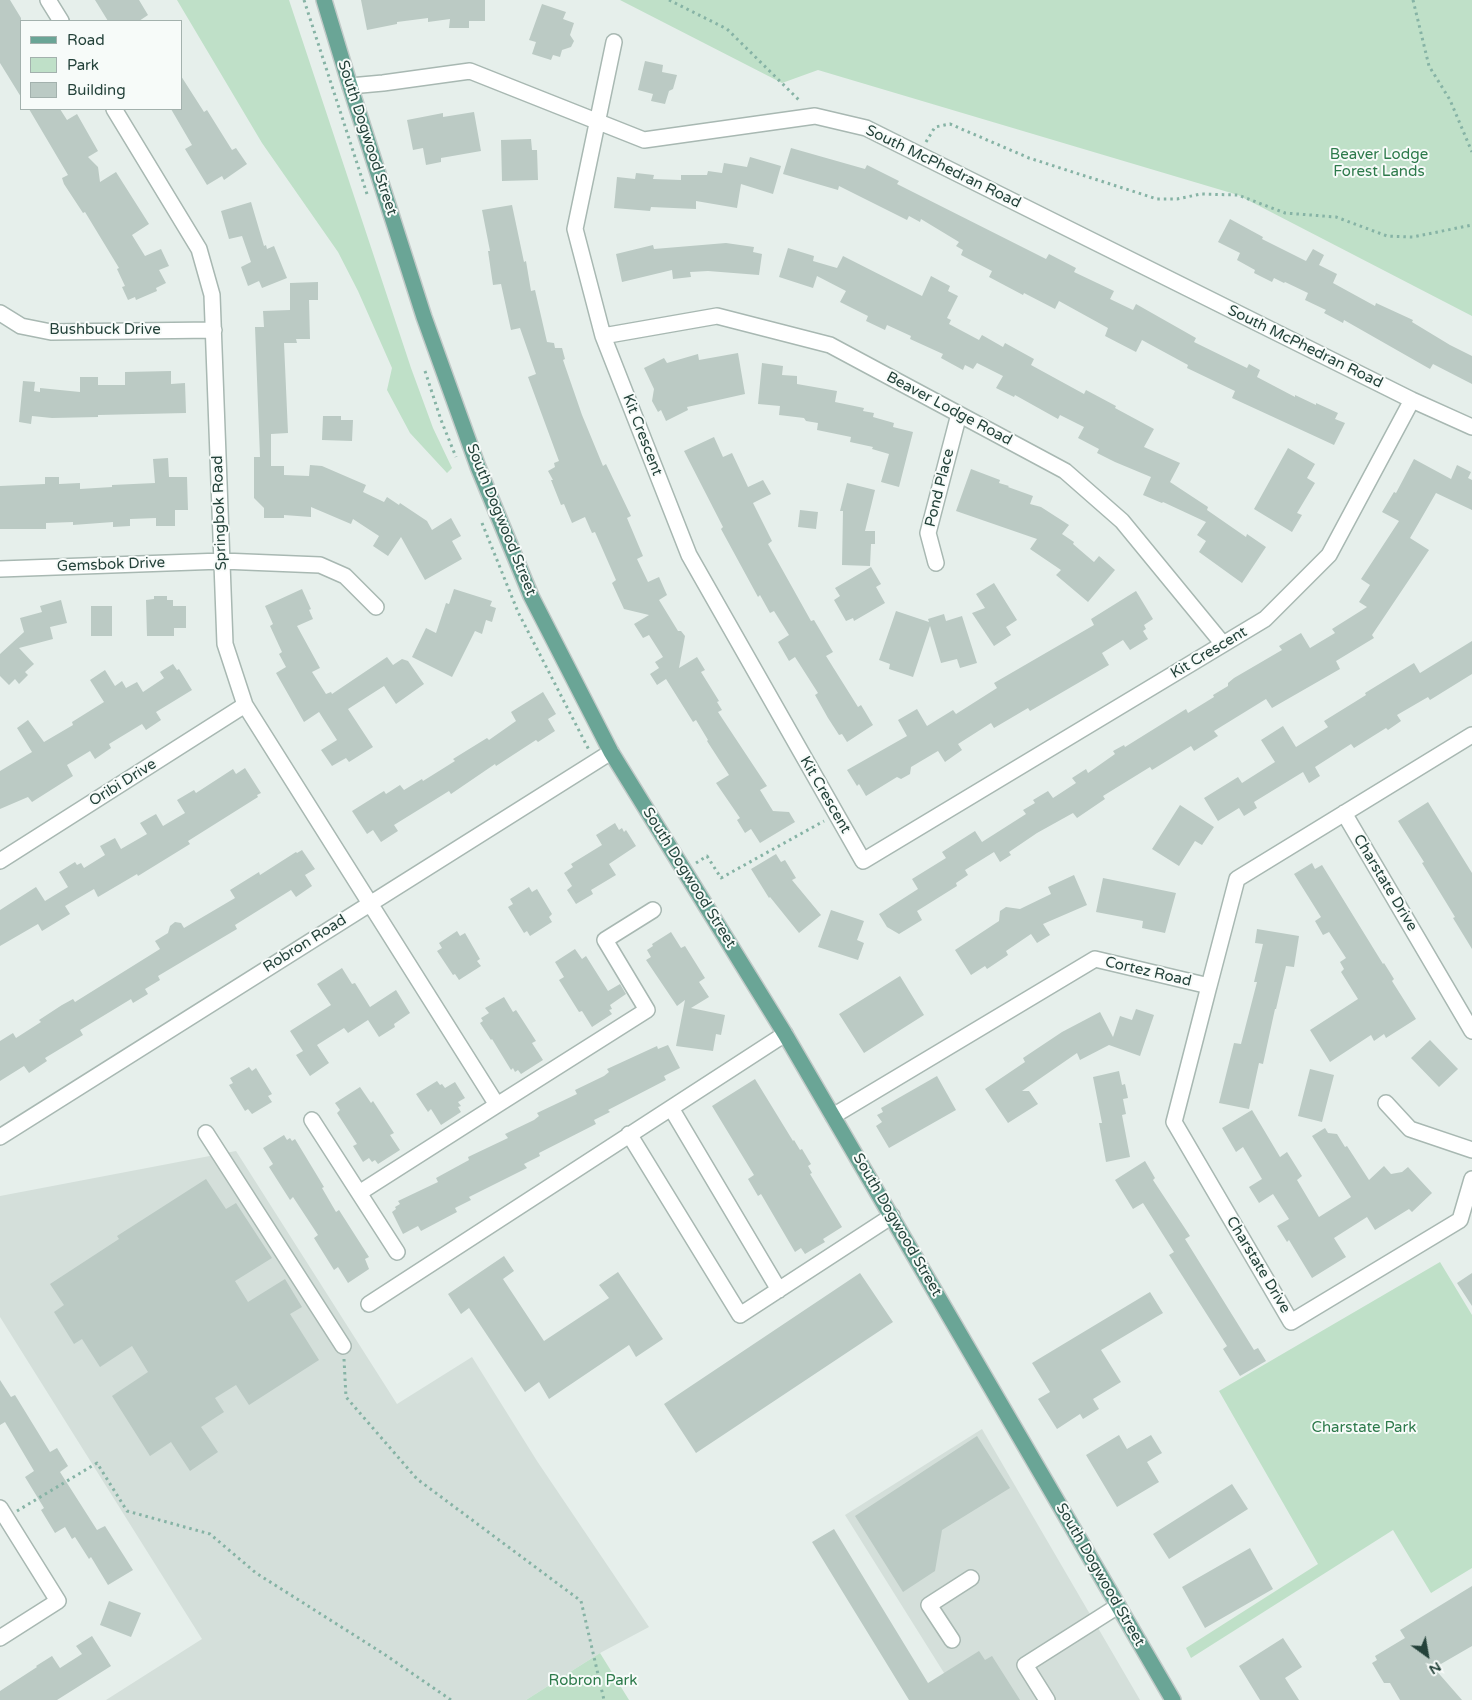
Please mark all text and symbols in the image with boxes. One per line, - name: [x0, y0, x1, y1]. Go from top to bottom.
- legend: [20, 20, 182, 110]
- text: Road: [67, 31, 105, 49]
- text: Park: [67, 56, 99, 74]
- street label: South Dogwood Street: [333, 58, 401, 218]
- text: Building: [67, 81, 126, 99]
- street label: South McPhedran Road: [862, 122, 1024, 212]
- park label: Beaver Lodge Forest Lands: [1330, 146, 1428, 181]
- street label: South McPhedran Road: [1224, 302, 1386, 392]
- street label: Bushbuck Drive: [49, 321, 161, 339]
- street label: Beaver Lodge Road: [883, 368, 1015, 450]
- street label: Kit Crescent: [618, 392, 666, 478]
- street label: South Dogwood Street: [462, 441, 540, 599]
- street label: Pond Place: [922, 447, 958, 529]
- street label: Springbok Road: [209, 455, 231, 571]
- street label: Gemsbok Drive: [57, 554, 165, 576]
- street label: Kit Crescent: [1167, 623, 1251, 683]
- street label: Kit Crescent: [796, 753, 854, 837]
- street label: Oribi Drive: [86, 755, 160, 811]
- street label: South Dogwood Street: [638, 805, 740, 951]
- street label: Charstate Drive: [1349, 831, 1421, 935]
- street label: Robron Road: [260, 911, 350, 977]
- street label: Cortez Road: [1103, 953, 1193, 991]
- street label: South Dogwood Street: [849, 1150, 945, 1300]
- street label: Charstate Drive: [1222, 1213, 1294, 1317]
- park label: Charstate Park: [1312, 1419, 1416, 1437]
- street label: South Dogwood Street: [1052, 1500, 1148, 1650]
- north arrow: [1402, 1630, 1452, 1680]
- text: N: [1426, 1658, 1444, 1678]
- park label: Robron Park: [549, 1672, 637, 1690]

